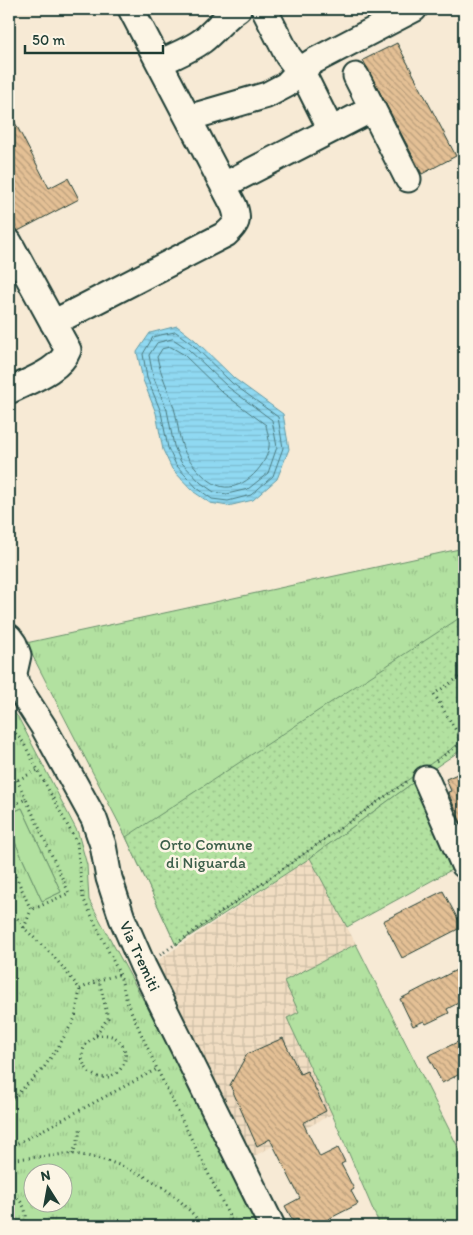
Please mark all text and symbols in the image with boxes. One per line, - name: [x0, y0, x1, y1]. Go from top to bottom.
- scale bar: [25, 22, 162, 54]
- text: 50 m: [32, 31, 65, 49]
- park label: Orto Comune di Niguarda: [159, 835, 253, 872]
- street label: Via Tremiti: [116, 918, 164, 994]
- north arrow: [22, 1162, 72, 1212]
- text: N: [39, 1166, 52, 1185]

